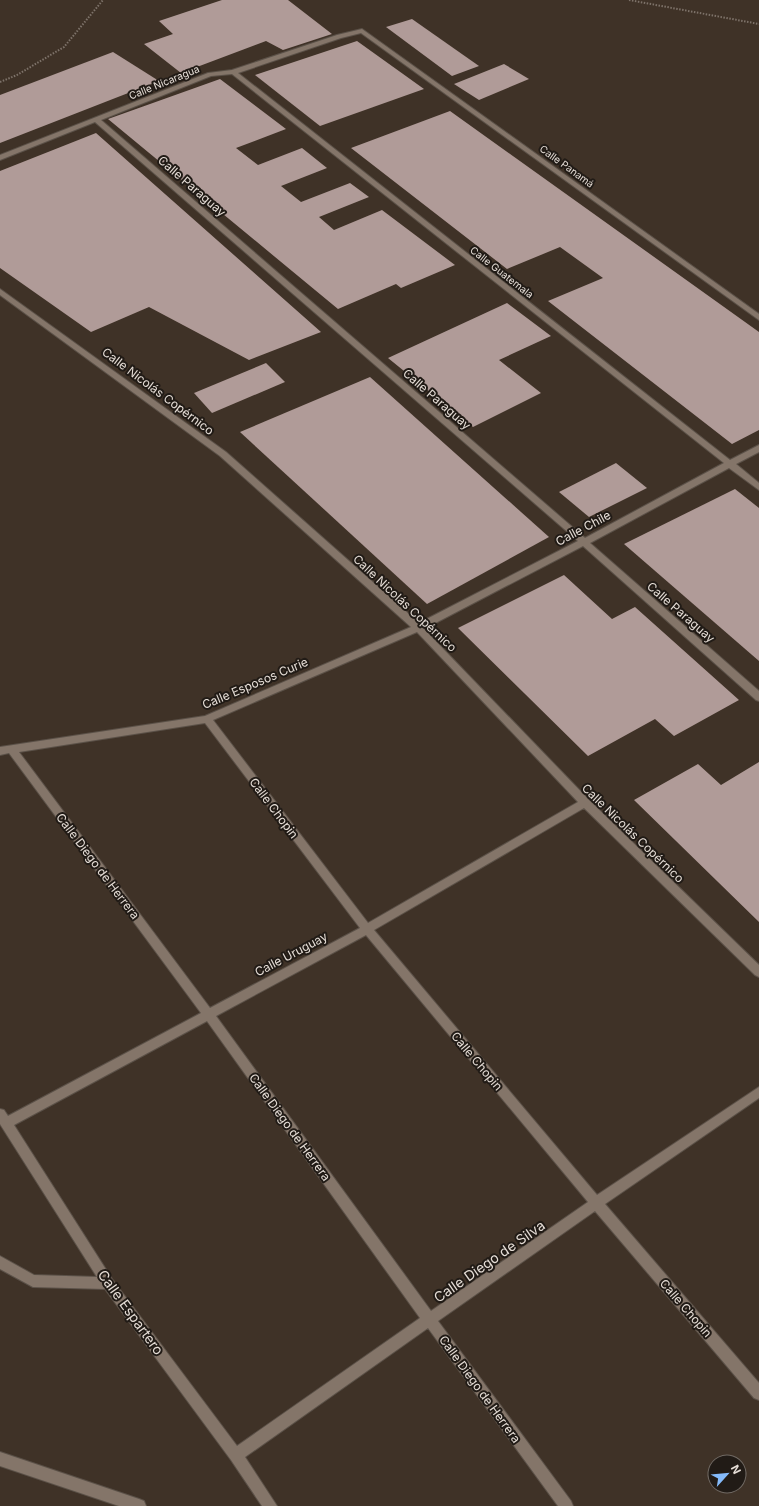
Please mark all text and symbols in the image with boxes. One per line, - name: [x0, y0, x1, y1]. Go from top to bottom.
- street label: Calle Nicaragua: [127, 62, 201, 102]
- street label: Calle Panamá: [537, 142, 597, 190]
- street label: Calle Paraguay: [155, 152, 229, 220]
- street label: Calle Guatemala: [468, 244, 536, 300]
- street label: Calle Nicolás Copérnico: [99, 344, 217, 438]
- street label: Calle Paraguay: [400, 365, 474, 433]
- street label: Calle Chile: [553, 507, 613, 549]
- street label: Calle Nicolás Copérnico: [350, 551, 460, 655]
- street label: Calle Paraguay: [644, 578, 718, 646]
- street label: Calle Esposos Curie: [200, 654, 310, 712]
- street label: Calle Chopin: [246, 775, 302, 841]
- street label: Calle Nicolás Copérnico: [579, 780, 687, 886]
- street label: Calle Diego de Herrera: [53, 810, 143, 922]
- street label: Calle Uruguay: [252, 928, 330, 979]
- street label: Calle Chopin: [448, 1029, 506, 1093]
- street label: Calle Diego de Herrera: [246, 1070, 334, 1184]
- street label: Calle Diego de Silva: [430, 1216, 548, 1306]
- street label: Calle Espartero: [94, 1266, 168, 1358]
- street label: Calle Chopin: [657, 1276, 715, 1340]
- street label: Calle Diego de Herrera: [436, 1332, 524, 1446]
- north arrow: [707, 1454, 747, 1494]
- text: N: [728, 1463, 744, 1476]

